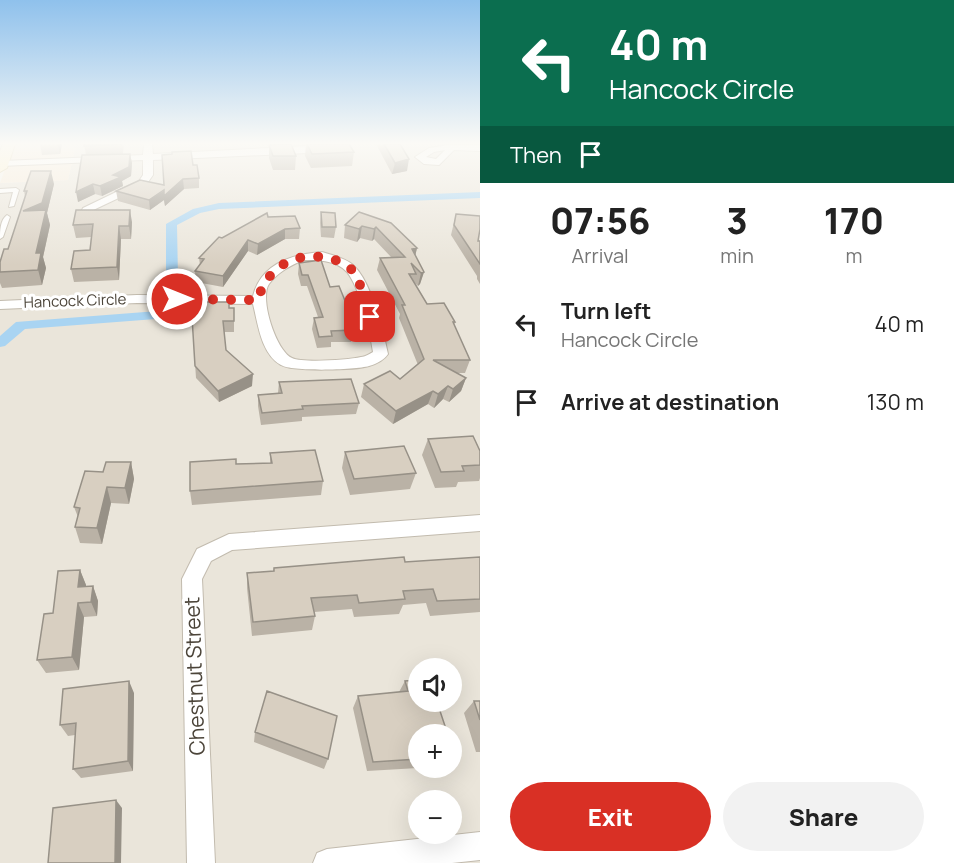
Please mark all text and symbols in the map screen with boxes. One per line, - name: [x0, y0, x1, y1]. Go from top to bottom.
- text: 40 m: [609, 15, 708, 73]
- icon: left: [510, 24, 588, 102]
- text: Hancock Circle: [609, 70, 794, 107]
- icon: arrive: [574, 138, 607, 171]
- text: Then: [510, 140, 562, 170]
- text: 07:56: [550, 196, 650, 245]
- text: 3: [726, 196, 748, 245]
- text: 170: [824, 196, 884, 245]
- text: Arrival: [572, 242, 629, 269]
- text: min: [720, 242, 754, 269]
- text: m: [845, 242, 862, 269]
- position arrow: [145, 267, 209, 331]
- street label: Hancock Circle: [23, 288, 127, 313]
- pin: [344, 291, 395, 342]
- text: Turn left: [561, 296, 651, 326]
- icon: arrive: [353, 300, 386, 333]
- icon: left: [510, 308, 543, 341]
- text: 40 m: [875, 309, 924, 339]
- text: Hancock Circle: [561, 326, 698, 353]
- icon: arrive: [510, 386, 543, 419]
- text: Arrive at destination: [561, 387, 779, 417]
- text: 130 m: [867, 387, 924, 417]
- street label: Chestnut Street: [177, 596, 211, 756]
- map controls: [408, 658, 462, 844]
- button: sound: [408, 658, 462, 712]
- button: +: [408, 724, 462, 778]
- button: Exit: [510, 782, 711, 851]
- button: Share: [723, 782, 924, 851]
- button: −: [408, 790, 462, 844]

